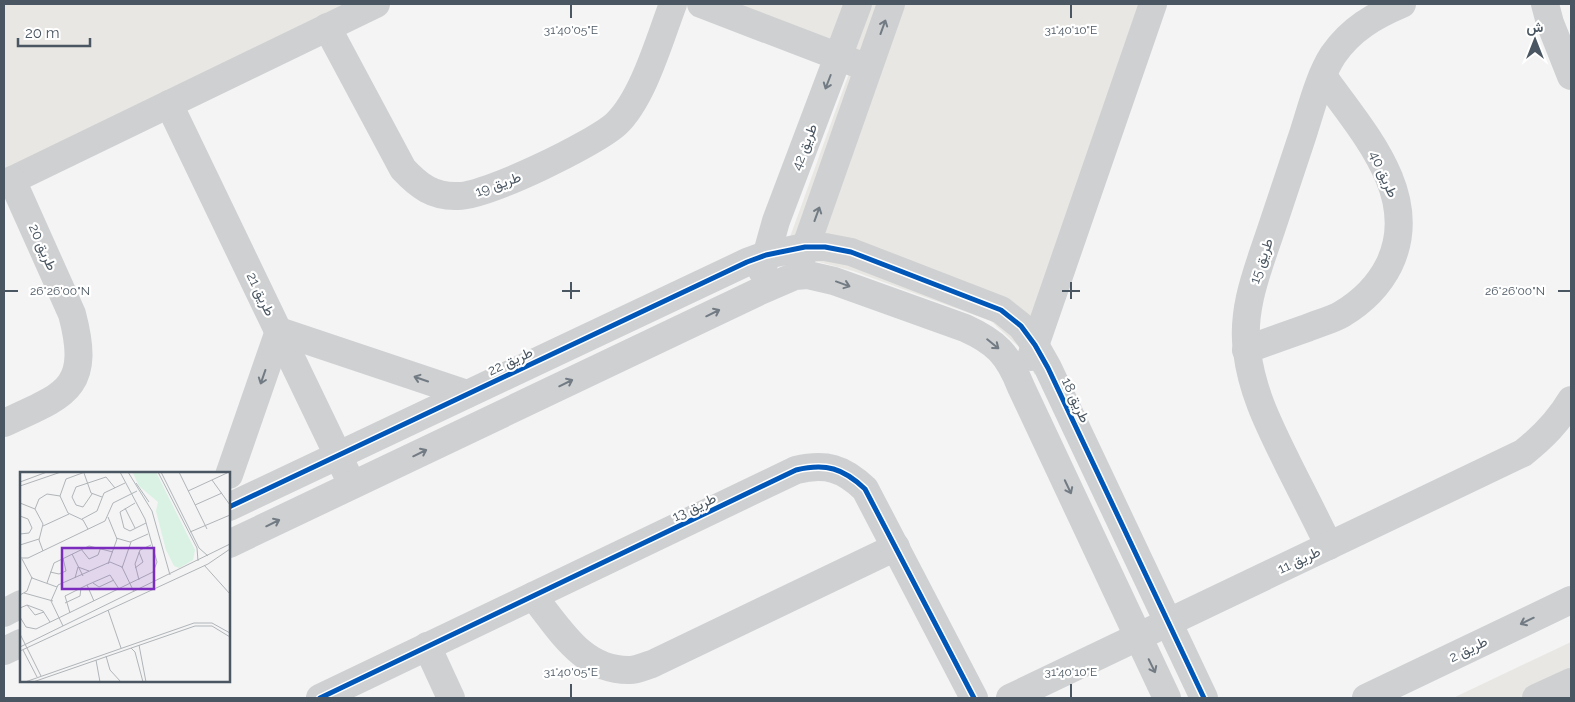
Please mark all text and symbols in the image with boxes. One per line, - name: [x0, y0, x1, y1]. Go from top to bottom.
- scale bar: [18, 15, 90, 47]
- north arrow: [1510, 15, 1560, 65]
- text: ش: [1527, 19, 1544, 36]
- one-way arrow: [879, 20, 888, 36]
- text: 31°40'05"E: [544, 23, 598, 37]
- text: 31°40'10"E: [1045, 23, 1097, 37]
- text: 20 m: [25, 24, 60, 42]
- one-way arrow: [823, 74, 832, 89]
- street label: طريق 42: [788, 122, 821, 173]
- street label: طريق 40: [1366, 148, 1401, 200]
- street label: طريق 19: [473, 168, 523, 201]
- one-way arrow: [813, 206, 822, 222]
- street label: طريق 20: [25, 221, 60, 273]
- street label: طريق 15: [1246, 236, 1277, 286]
- street label: طريق 21: [243, 270, 278, 319]
- one-way arrow: [834, 280, 850, 289]
- text: 26°26'00"N: [30, 284, 90, 298]
- text: 26°26'00"N: [1485, 284, 1545, 298]
- one-way arrow: [705, 308, 720, 317]
- one-way arrow: [986, 338, 999, 349]
- street label: طريق 22: [485, 344, 535, 379]
- one-way arrow: [258, 369, 267, 384]
- one-way arrow: [414, 374, 429, 383]
- street label: طريق 18: [1058, 375, 1093, 425]
- one-way arrow: [558, 378, 573, 387]
- one-way arrow: [412, 448, 427, 458]
- inset map: [20, 472, 230, 682]
- one-way arrow: [1063, 479, 1073, 494]
- street label: طريق 13: [669, 490, 719, 525]
- one-way arrow: [265, 518, 280, 527]
- street label: طريق 11: [1275, 543, 1323, 578]
- one-way arrow: [1520, 617, 1535, 626]
- street label: طريق 2: [1446, 633, 1490, 666]
- one-way arrow: [1147, 658, 1157, 673]
- text: 31°40'05"E: [544, 665, 598, 679]
- text: 31°40'10"E: [1045, 665, 1097, 679]

